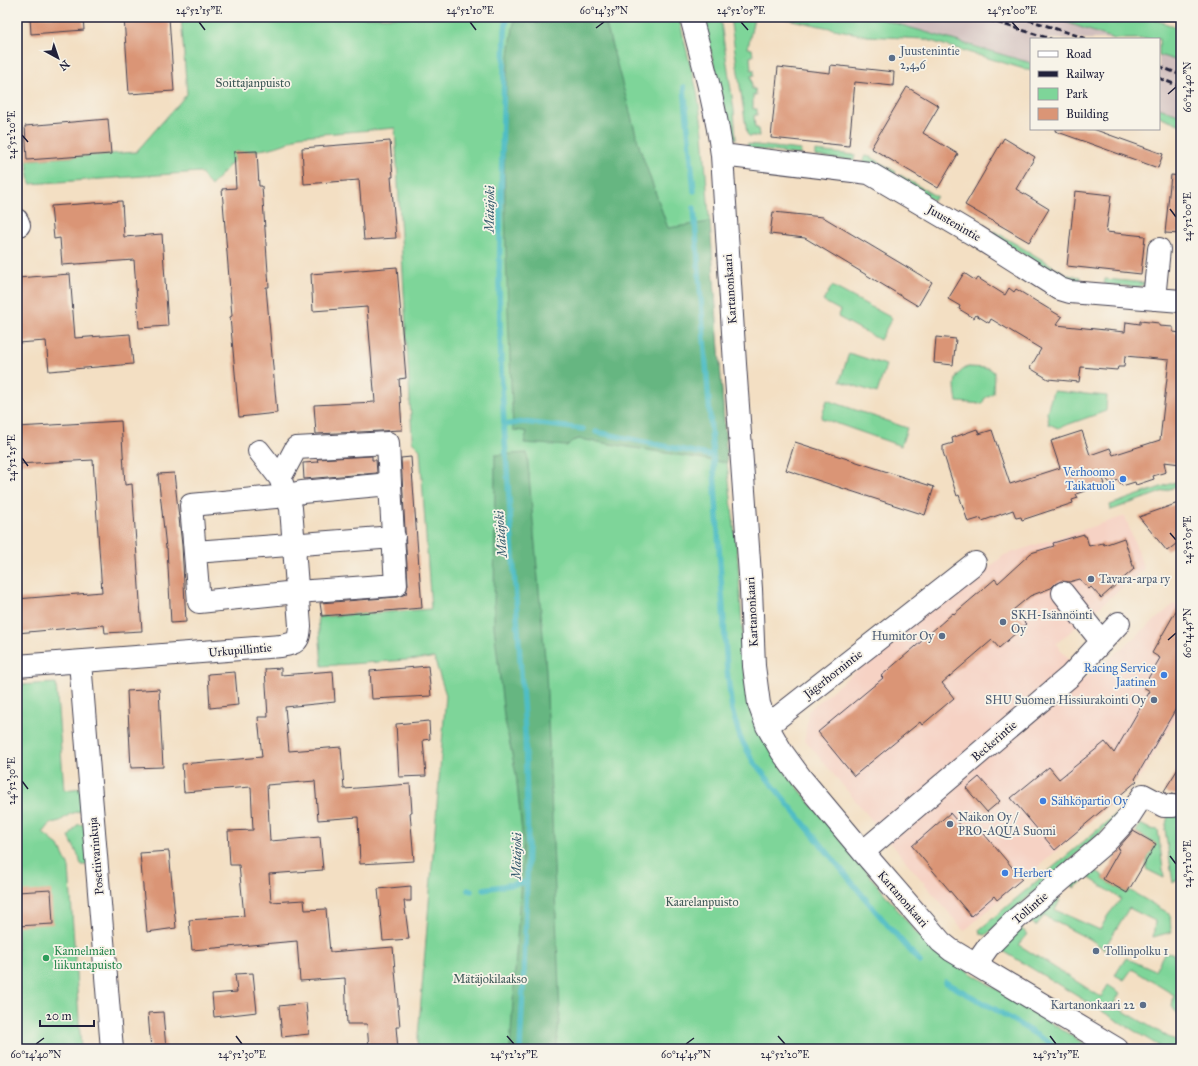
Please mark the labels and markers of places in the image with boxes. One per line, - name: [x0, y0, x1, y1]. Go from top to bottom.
- place label: Juustenintie 2,4,6: [898, 44, 960, 72]
- marker: Juustenintie 2,4,6: [887, 53, 897, 63]
- place label: Verhoomo Taikatuoli: [1062, 465, 1116, 493]
- marker: Verhoomo Taikatuoli: [1118, 474, 1128, 484]
- place label: Tavara-arpa ry: [1099, 572, 1170, 586]
- marker: Tavara-arpa ry: [1086, 574, 1096, 584]
- place label: SKH-Isännöinti Oy: [1011, 608, 1093, 636]
- marker: SKH-Isännöinti Oy: [998, 617, 1008, 627]
- place label: Humitor Oy: [872, 629, 934, 643]
- marker: Humitor Oy: [937, 631, 947, 641]
- place label: Racing Service Jaatinen: [1084, 661, 1157, 690]
- marker: Racing Service Jaatinen: [1159, 670, 1169, 680]
- place label: SHU Suomen Hissiurakointi Oy: [985, 693, 1146, 707]
- marker: SHU Suomen Hissiurakointi Oy: [1149, 695, 1159, 705]
- place label: Sähköpartio Oy: [1051, 794, 1128, 808]
- marker: Sähköpartio Oy: [1038, 796, 1048, 806]
- place label: Naikon Oy / PRO-AQUA Suomi: [958, 810, 1056, 838]
- marker: Naikon Oy / PRO-AQUA Suomi: [945, 819, 955, 829]
- place label: Herbert: [1013, 866, 1053, 880]
- marker: Herbert: [1000, 868, 1010, 878]
- place label: Kannelmäen liikuntapuisto: [54, 944, 122, 972]
- place label: Tollinpolku 1: [1104, 944, 1168, 958]
- marker: Tollinpolku 1: [1091, 946, 1101, 956]
- marker: Kannelmäen liikuntapuisto: [41, 953, 51, 963]
- place label: Kartanonkaari 22: [1051, 998, 1135, 1012]
- marker: Kartanonkaari 22: [1138, 1000, 1148, 1010]

